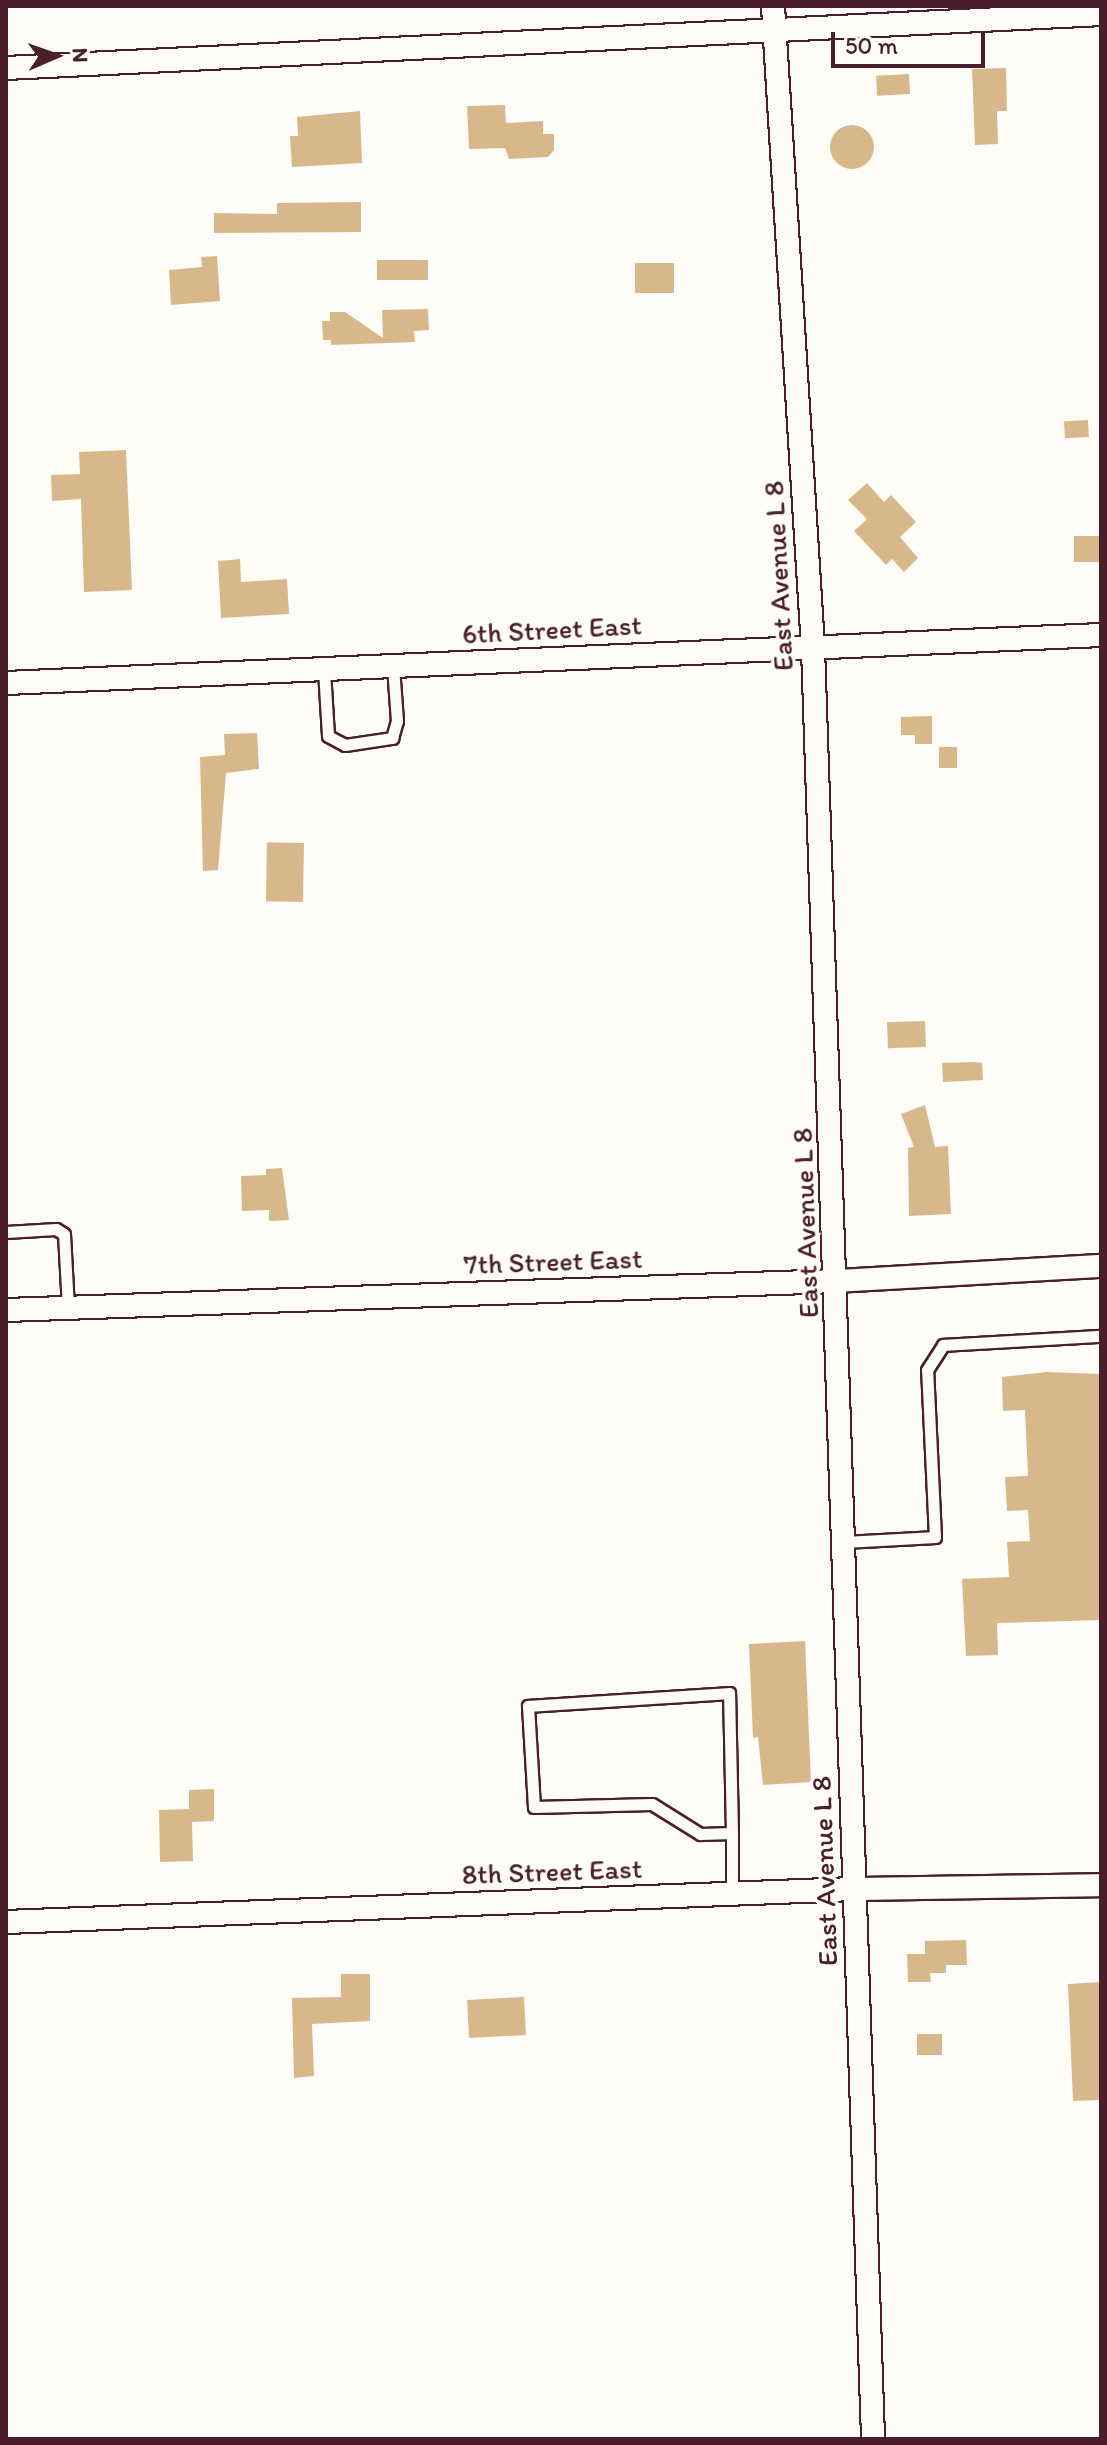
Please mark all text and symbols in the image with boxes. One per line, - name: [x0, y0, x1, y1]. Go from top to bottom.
- north arrow: [16, 16, 96, 96]
- scale bar: [835, 16, 989, 66]
- text: 50 m: [845, 31, 898, 60]
- text: N: [67, 47, 94, 63]
- street label: East Avenue L 8: [756, 481, 800, 671]
- street label: 6th Street East: [462, 608, 642, 650]
- street label: East Avenue L 8: [785, 1128, 825, 1318]
- street label: 7th Street East: [463, 1241, 643, 1281]
- street label: East Avenue L 8: [804, 1776, 844, 1966]
- street label: 8th Street East: [462, 1851, 642, 1891]

